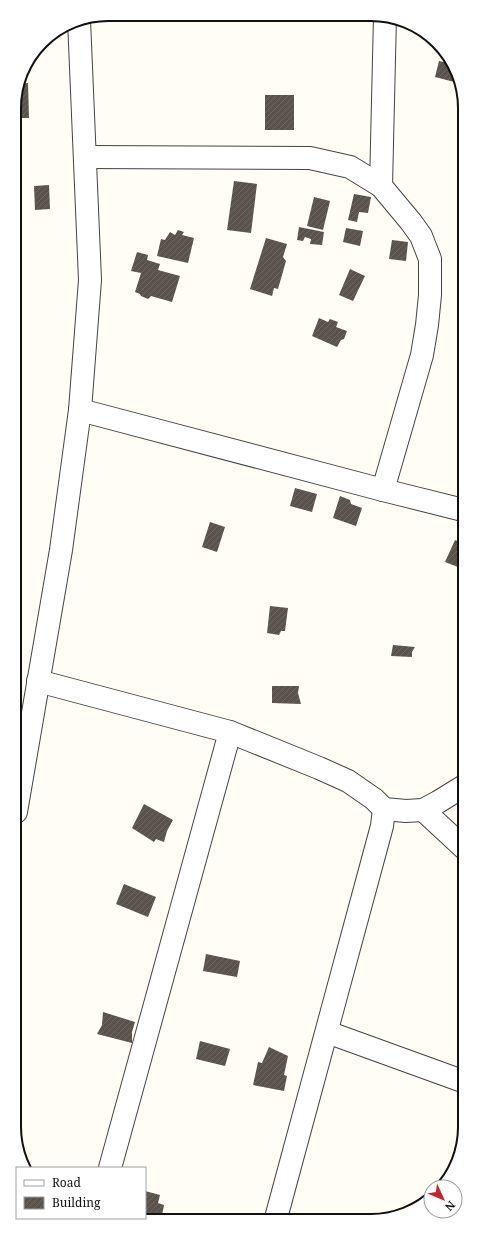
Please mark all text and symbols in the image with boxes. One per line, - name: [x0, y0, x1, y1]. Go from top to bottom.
- legend: [16, 1167, 146, 1219]
- text: Road: [52, 1174, 82, 1191]
- north arrow: [423, 1179, 463, 1219]
- text: Building: [52, 1194, 101, 1211]
- text: N: [442, 1198, 459, 1215]

